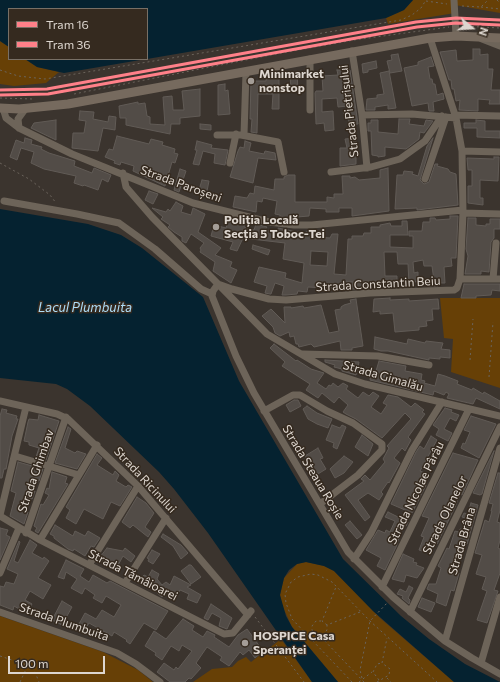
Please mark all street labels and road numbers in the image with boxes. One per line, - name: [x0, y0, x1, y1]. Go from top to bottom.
- street label: Strada Pietrișului: [336, 64, 362, 158]
- street label: Strada Paroșeni: [138, 163, 224, 205]
- street label: Strada Constantin Beiu: [315, 274, 441, 294]
- street label: Strada Gimalău: [341, 358, 425, 394]
- street label: Strada Steaua Roșie: [279, 422, 347, 522]
- street label: Strada Ghimbav: [15, 428, 57, 514]
- street label: Strada Nicolae Pârâu: [385, 439, 447, 547]
- street label: Strada Ricinului: [111, 444, 179, 516]
- street label: Strada Olanelor: [420, 473, 470, 557]
- street label: Strada Brâna: [445, 505, 479, 577]
- street label: Strada Tămâioarei: [86, 546, 180, 604]
- street label: Strada Plumbuita: [17, 600, 111, 644]

